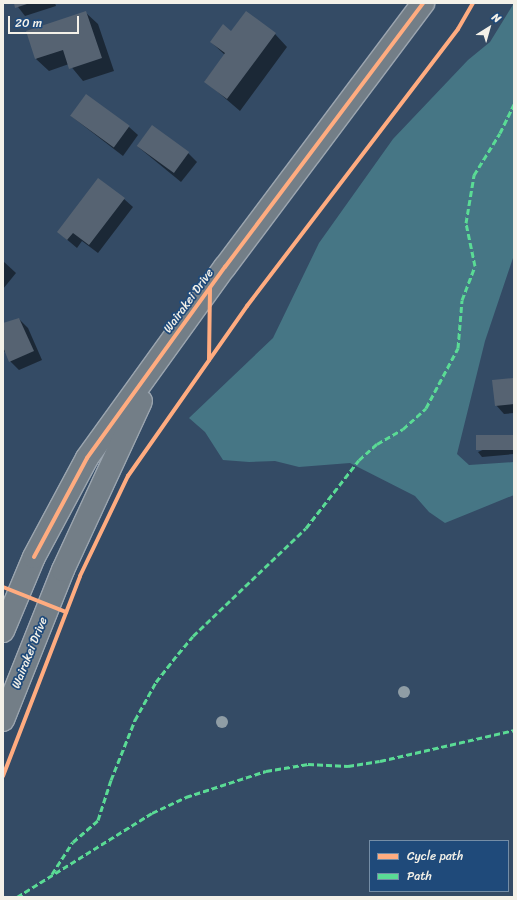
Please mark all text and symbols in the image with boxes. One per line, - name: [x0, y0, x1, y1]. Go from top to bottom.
- scale bar: [10, 8, 81, 34]
- north arrow: [469, 8, 509, 48]
- text: N: [488, 8, 505, 28]
- text: 20 m: [15, 12, 42, 34]
- street label: Wairakei Drive: [161, 266, 217, 336]
- street label: Wairakei Drive: [9, 615, 51, 691]
- legend: [369, 840, 509, 892]
- text: Cycle path: [407, 845, 463, 867]
- text: Path: [407, 865, 432, 887]

